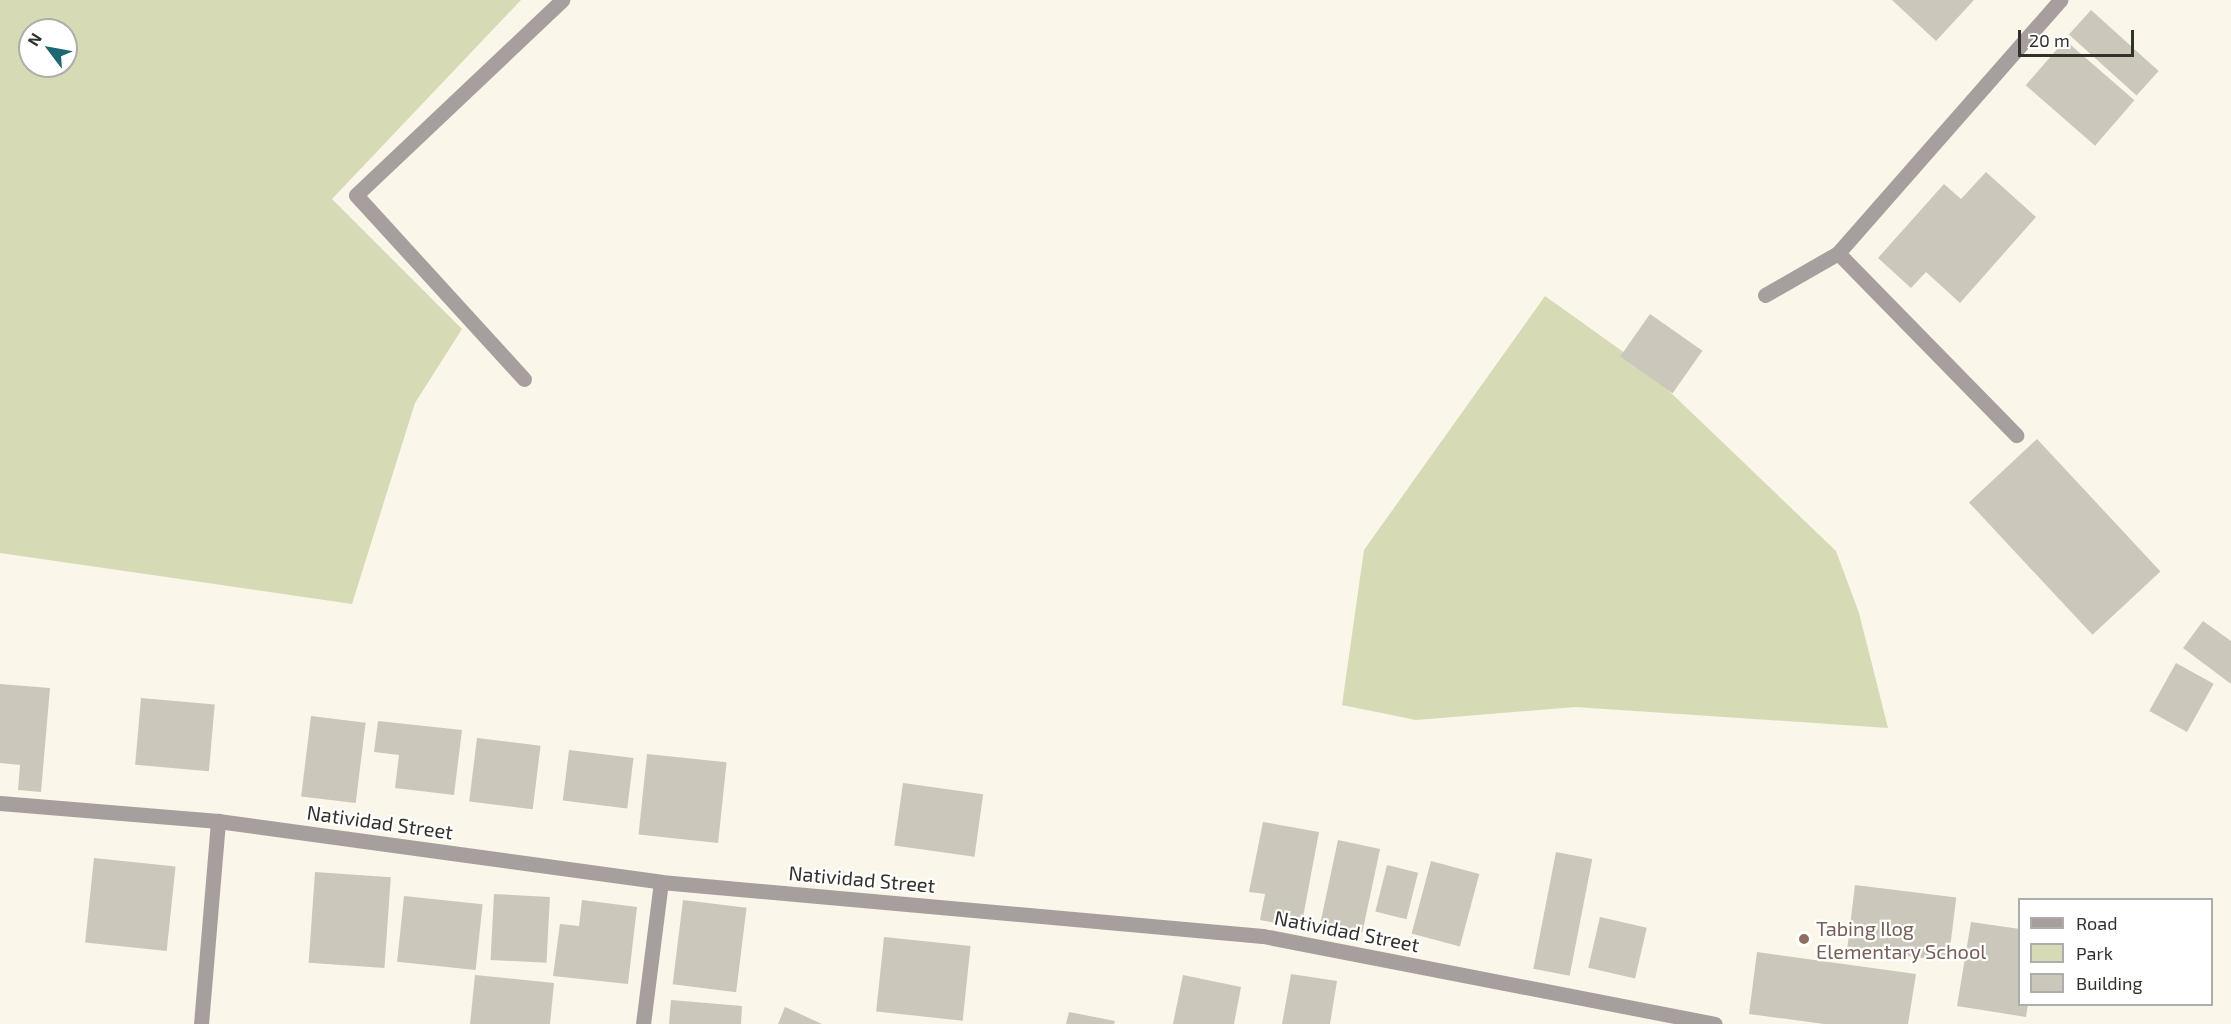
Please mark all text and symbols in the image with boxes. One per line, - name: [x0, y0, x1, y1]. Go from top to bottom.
- north arrow: [18, 18, 78, 78]
- scale bar: [2021, 18, 2136, 56]
- text: N: [23, 29, 45, 49]
- text: 20 m: [2029, 29, 2070, 51]
- street label: Natividad Street: [305, 800, 455, 844]
- street label: Natividad Street: [788, 861, 936, 897]
- legend: [2018, 898, 2213, 1006]
- street label: Natividad Street: [1272, 905, 1422, 957]
- text: Road: [2076, 912, 2117, 934]
- place label: Tabing Ilog Elementary School: [1816, 916, 1987, 963]
- marker: Tabing Ilog Elementary School: [1797, 932, 1811, 946]
- text: Park: [2076, 942, 2113, 964]
- text: Building: [2076, 972, 2143, 994]

